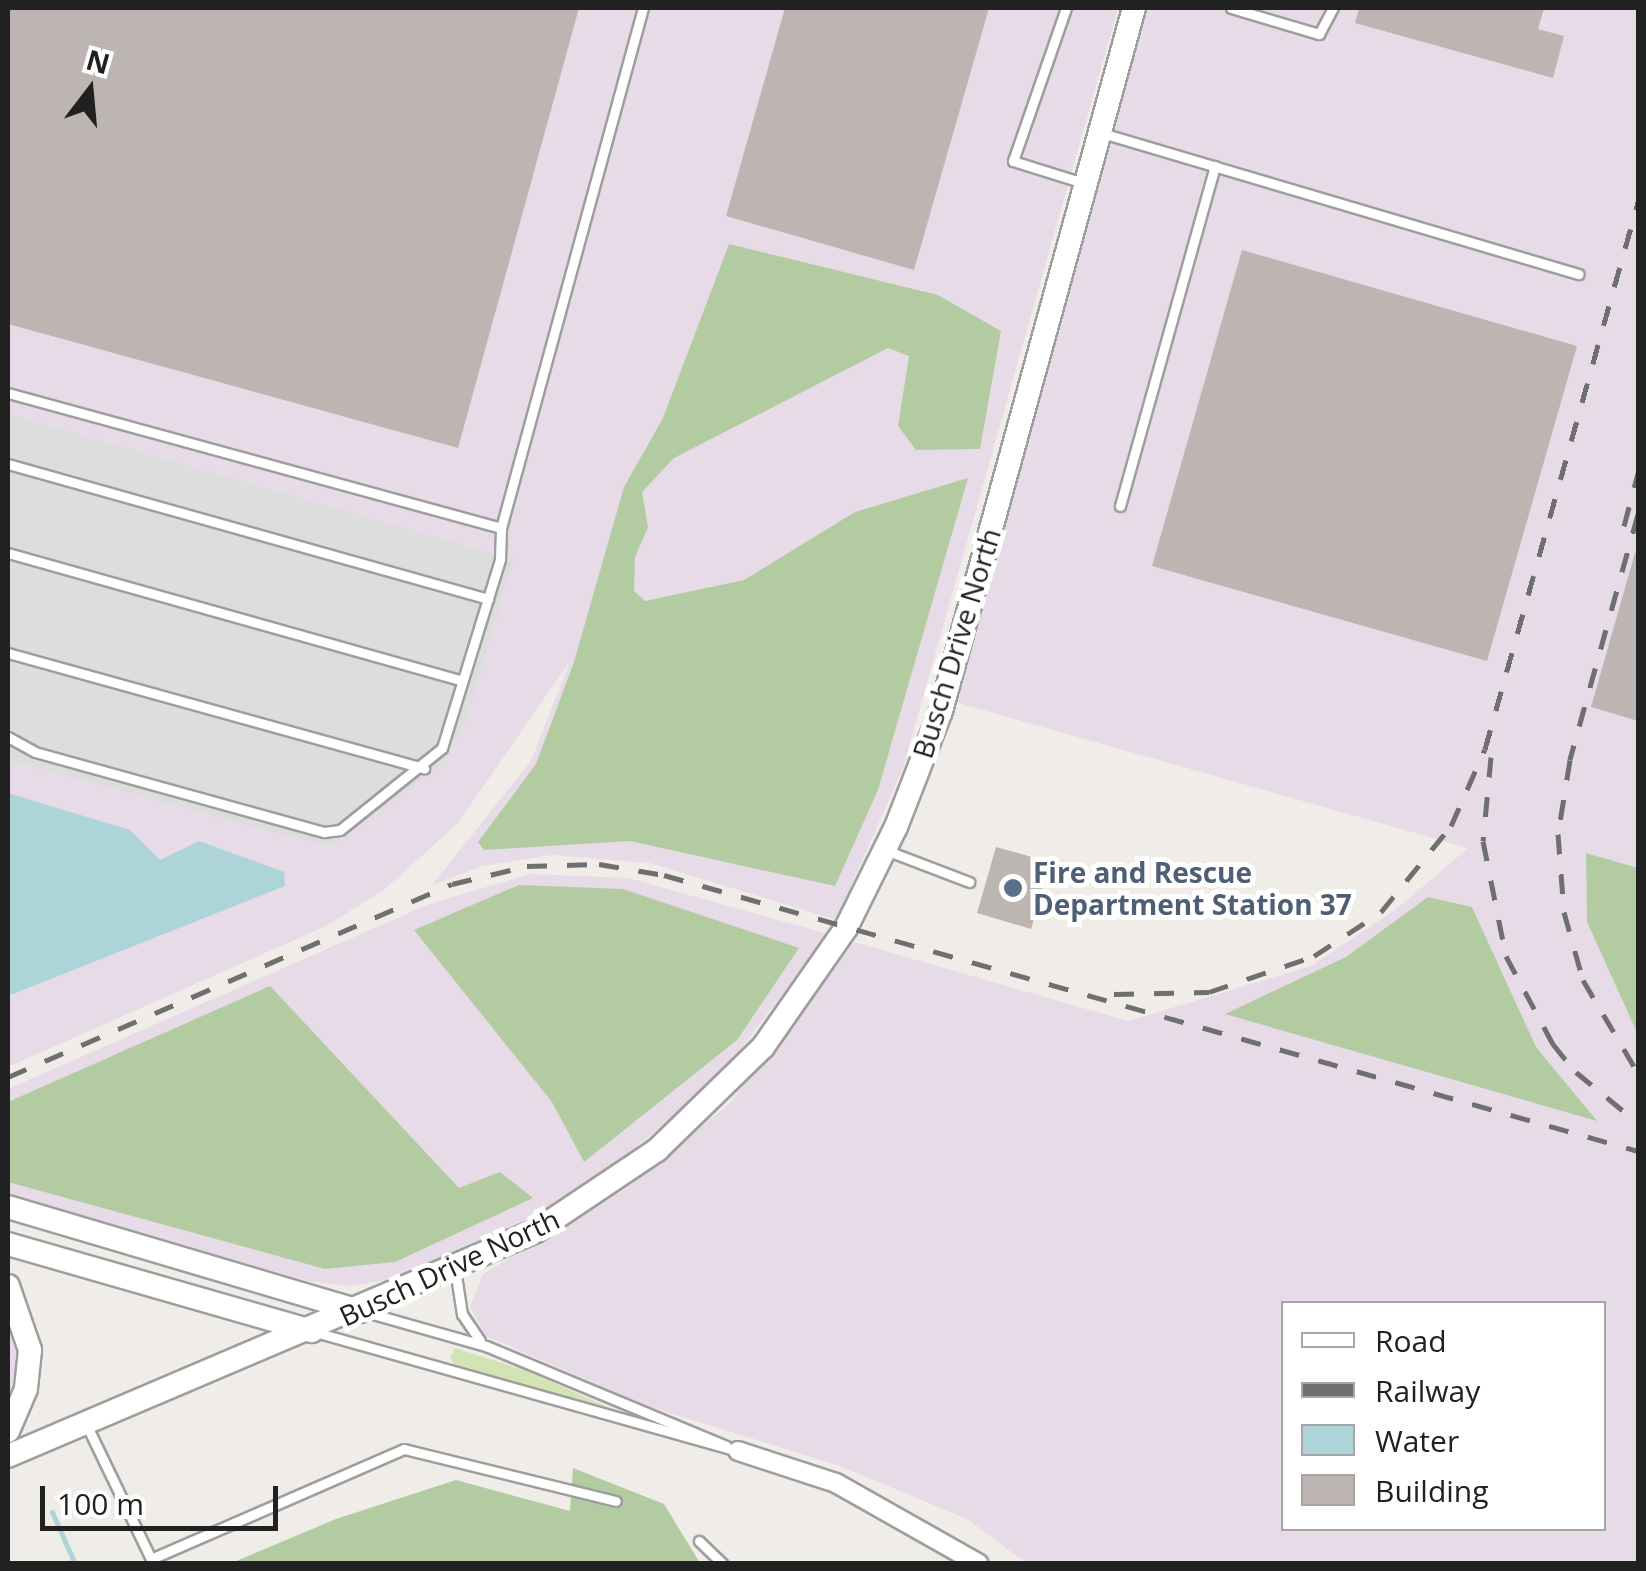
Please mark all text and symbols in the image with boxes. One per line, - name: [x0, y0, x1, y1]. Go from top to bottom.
- north arrow: [40, 40, 140, 140]
- text: N: [82, 40, 114, 83]
- street label: Busch Drive North: [905, 524, 1007, 762]
- place label: Fire and Rescue Department Station 37: [1033, 855, 1352, 921]
- marker: Fire and Rescue Department Station 37: [1002, 877, 1024, 899]
- street label: Busch Drive North: [334, 1201, 564, 1333]
- legend: [1281, 1301, 1606, 1531]
- text: Road: [1375, 1320, 1447, 1361]
- text: Railway: [1375, 1370, 1480, 1411]
- text: Water: [1375, 1420, 1459, 1461]
- scale bar: [45, 1466, 282, 1528]
- text: Building: [1375, 1470, 1489, 1511]
- text: 100 m: [57, 1483, 144, 1524]

